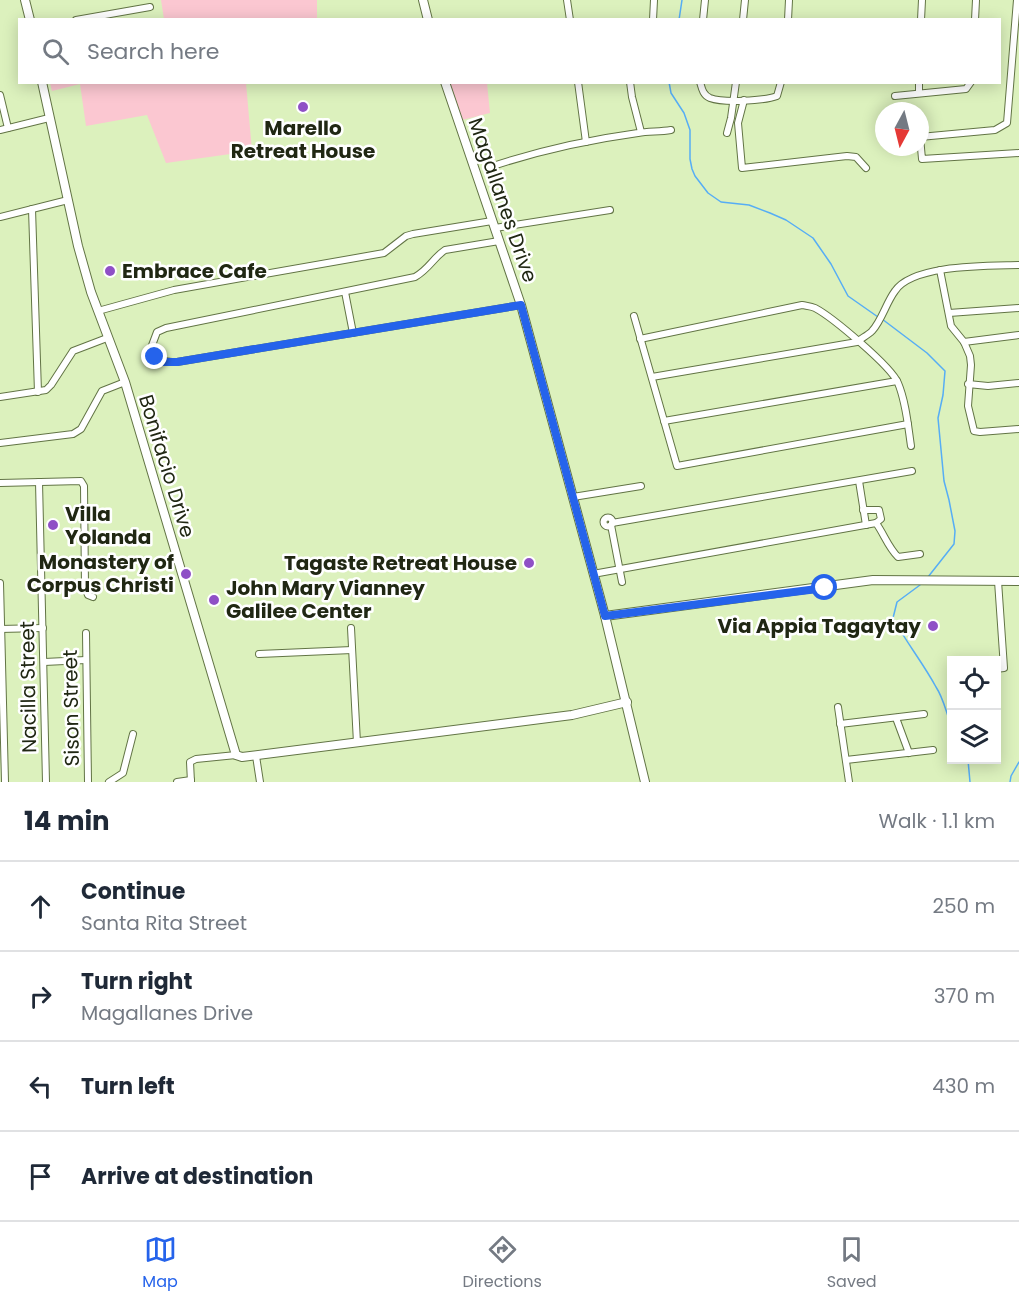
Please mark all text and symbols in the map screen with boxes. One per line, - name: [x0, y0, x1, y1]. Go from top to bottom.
- search box: [18, 18, 1001, 84]
- icon: search: [39, 35, 72, 68]
- text: Search here: [87, 36, 220, 67]
- marker: Marello Retreat House: [296, 100, 310, 114]
- north arrow: [875, 102, 929, 156]
- place label: Marello Retreat House: [231, 114, 375, 165]
- street label: Magallanes Drive: [462, 114, 544, 286]
- place label: Embrace Cafe: [122, 257, 267, 285]
- marker: Embrace Cafe: [103, 264, 117, 278]
- route end: [141, 343, 167, 369]
- street label: Bonifacio Drive: [132, 391, 202, 541]
- place label: Villa Yolanda: [65, 500, 151, 551]
- marker: Villa Yolanda: [46, 518, 60, 532]
- place label: Monastery of Corpus Christi: [27, 548, 174, 599]
- place label: Tagaste Retreat House: [284, 549, 517, 577]
- marker: Tagaste Retreat House: [522, 556, 536, 570]
- marker: Monastery of Corpus Christi: [179, 567, 193, 581]
- place label: John Mary Vianney Galilee Center: [226, 574, 425, 625]
- route start: [811, 574, 837, 600]
- marker: John Mary Vianney Galilee Center: [207, 593, 221, 607]
- place label: Via Appia Tagaytay: [718, 612, 921, 640]
- marker: Via Appia Tagaytay: [926, 619, 940, 633]
- street label: Nacilla Street: [13, 621, 43, 753]
- street label: Sison Street: [56, 649, 86, 767]
- map controls: [947, 656, 1001, 764]
- button: locate: [947, 656, 1001, 710]
- button: layers: [947, 710, 1001, 764]
- text: 14 min: [24, 803, 110, 839]
- text: Walk · 1.1 km: [879, 807, 995, 835]
- text: Continue: [81, 876, 185, 907]
- icon: ahead: [24, 890, 57, 923]
- text: 250 m: [932, 892, 995, 920]
- text: Santa Rita Street: [81, 909, 247, 937]
- text: Turn right: [81, 966, 192, 997]
- icon: right: [24, 980, 57, 1013]
- text: 370 m: [934, 982, 995, 1010]
- text: Magallanes Drive: [81, 999, 253, 1027]
- icon: left: [24, 1070, 57, 1103]
- text: Turn left: [81, 1071, 175, 1102]
- text: 430 m: [932, 1072, 995, 1100]
- icon: arrive: [24, 1160, 57, 1193]
- text: Arrive at destination: [81, 1161, 313, 1192]
- tab: Map: [142, 1233, 178, 1294]
- tab: Directions: [463, 1233, 542, 1294]
- tab: Saved: [827, 1233, 877, 1294]

